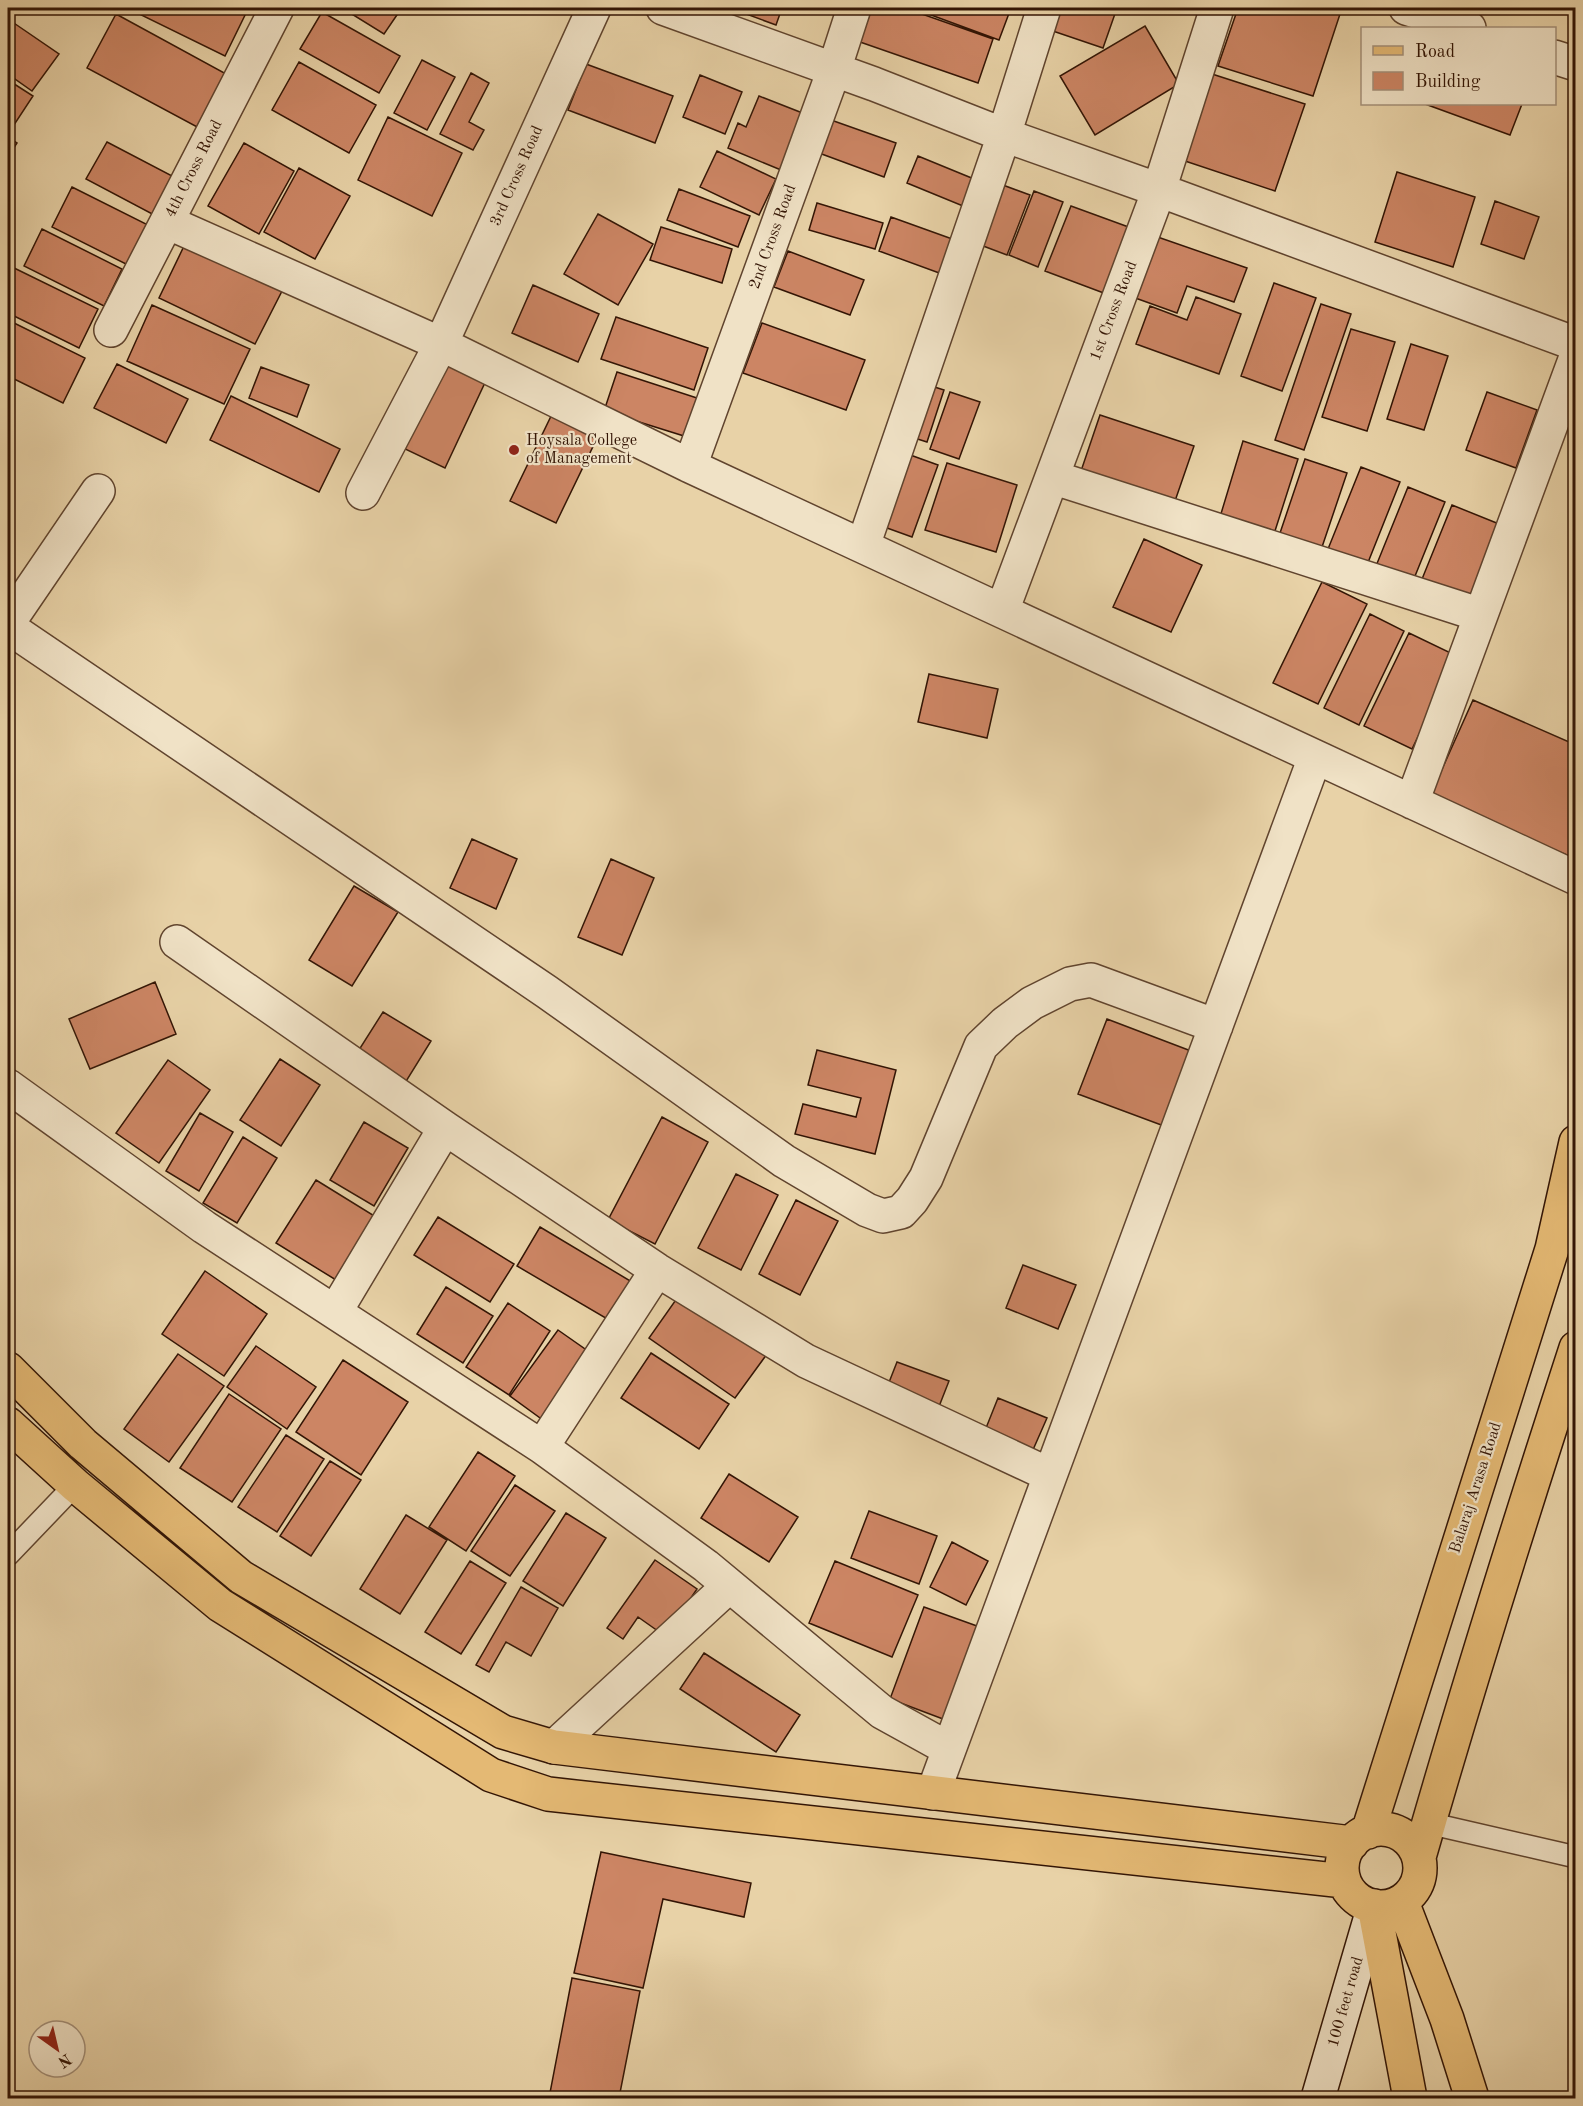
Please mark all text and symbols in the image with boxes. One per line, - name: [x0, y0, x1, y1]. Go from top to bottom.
- legend: [1361, 27, 1556, 105]
- text: Road: [1415, 43, 1455, 61]
- text: Building: [1415, 73, 1481, 91]
- street label: 4th Cross Road: [163, 118, 225, 220]
- street label: 3rd Cross Road: [488, 123, 546, 229]
- street label: 2nd Cross Road: [747, 183, 799, 291]
- street label: 1st Cross Road: [1088, 259, 1140, 363]
- place label: Hoysala College of Management: [526, 433, 637, 467]
- marker: Hoysala College of Management: [507, 443, 521, 457]
- street label: Balaraj Arasa Road: [1447, 1420, 1505, 1556]
- street label: 100 feet road: [1325, 1955, 1367, 2049]
- north arrow: [27, 2019, 87, 2079]
- text: N: [54, 2050, 74, 2070]

